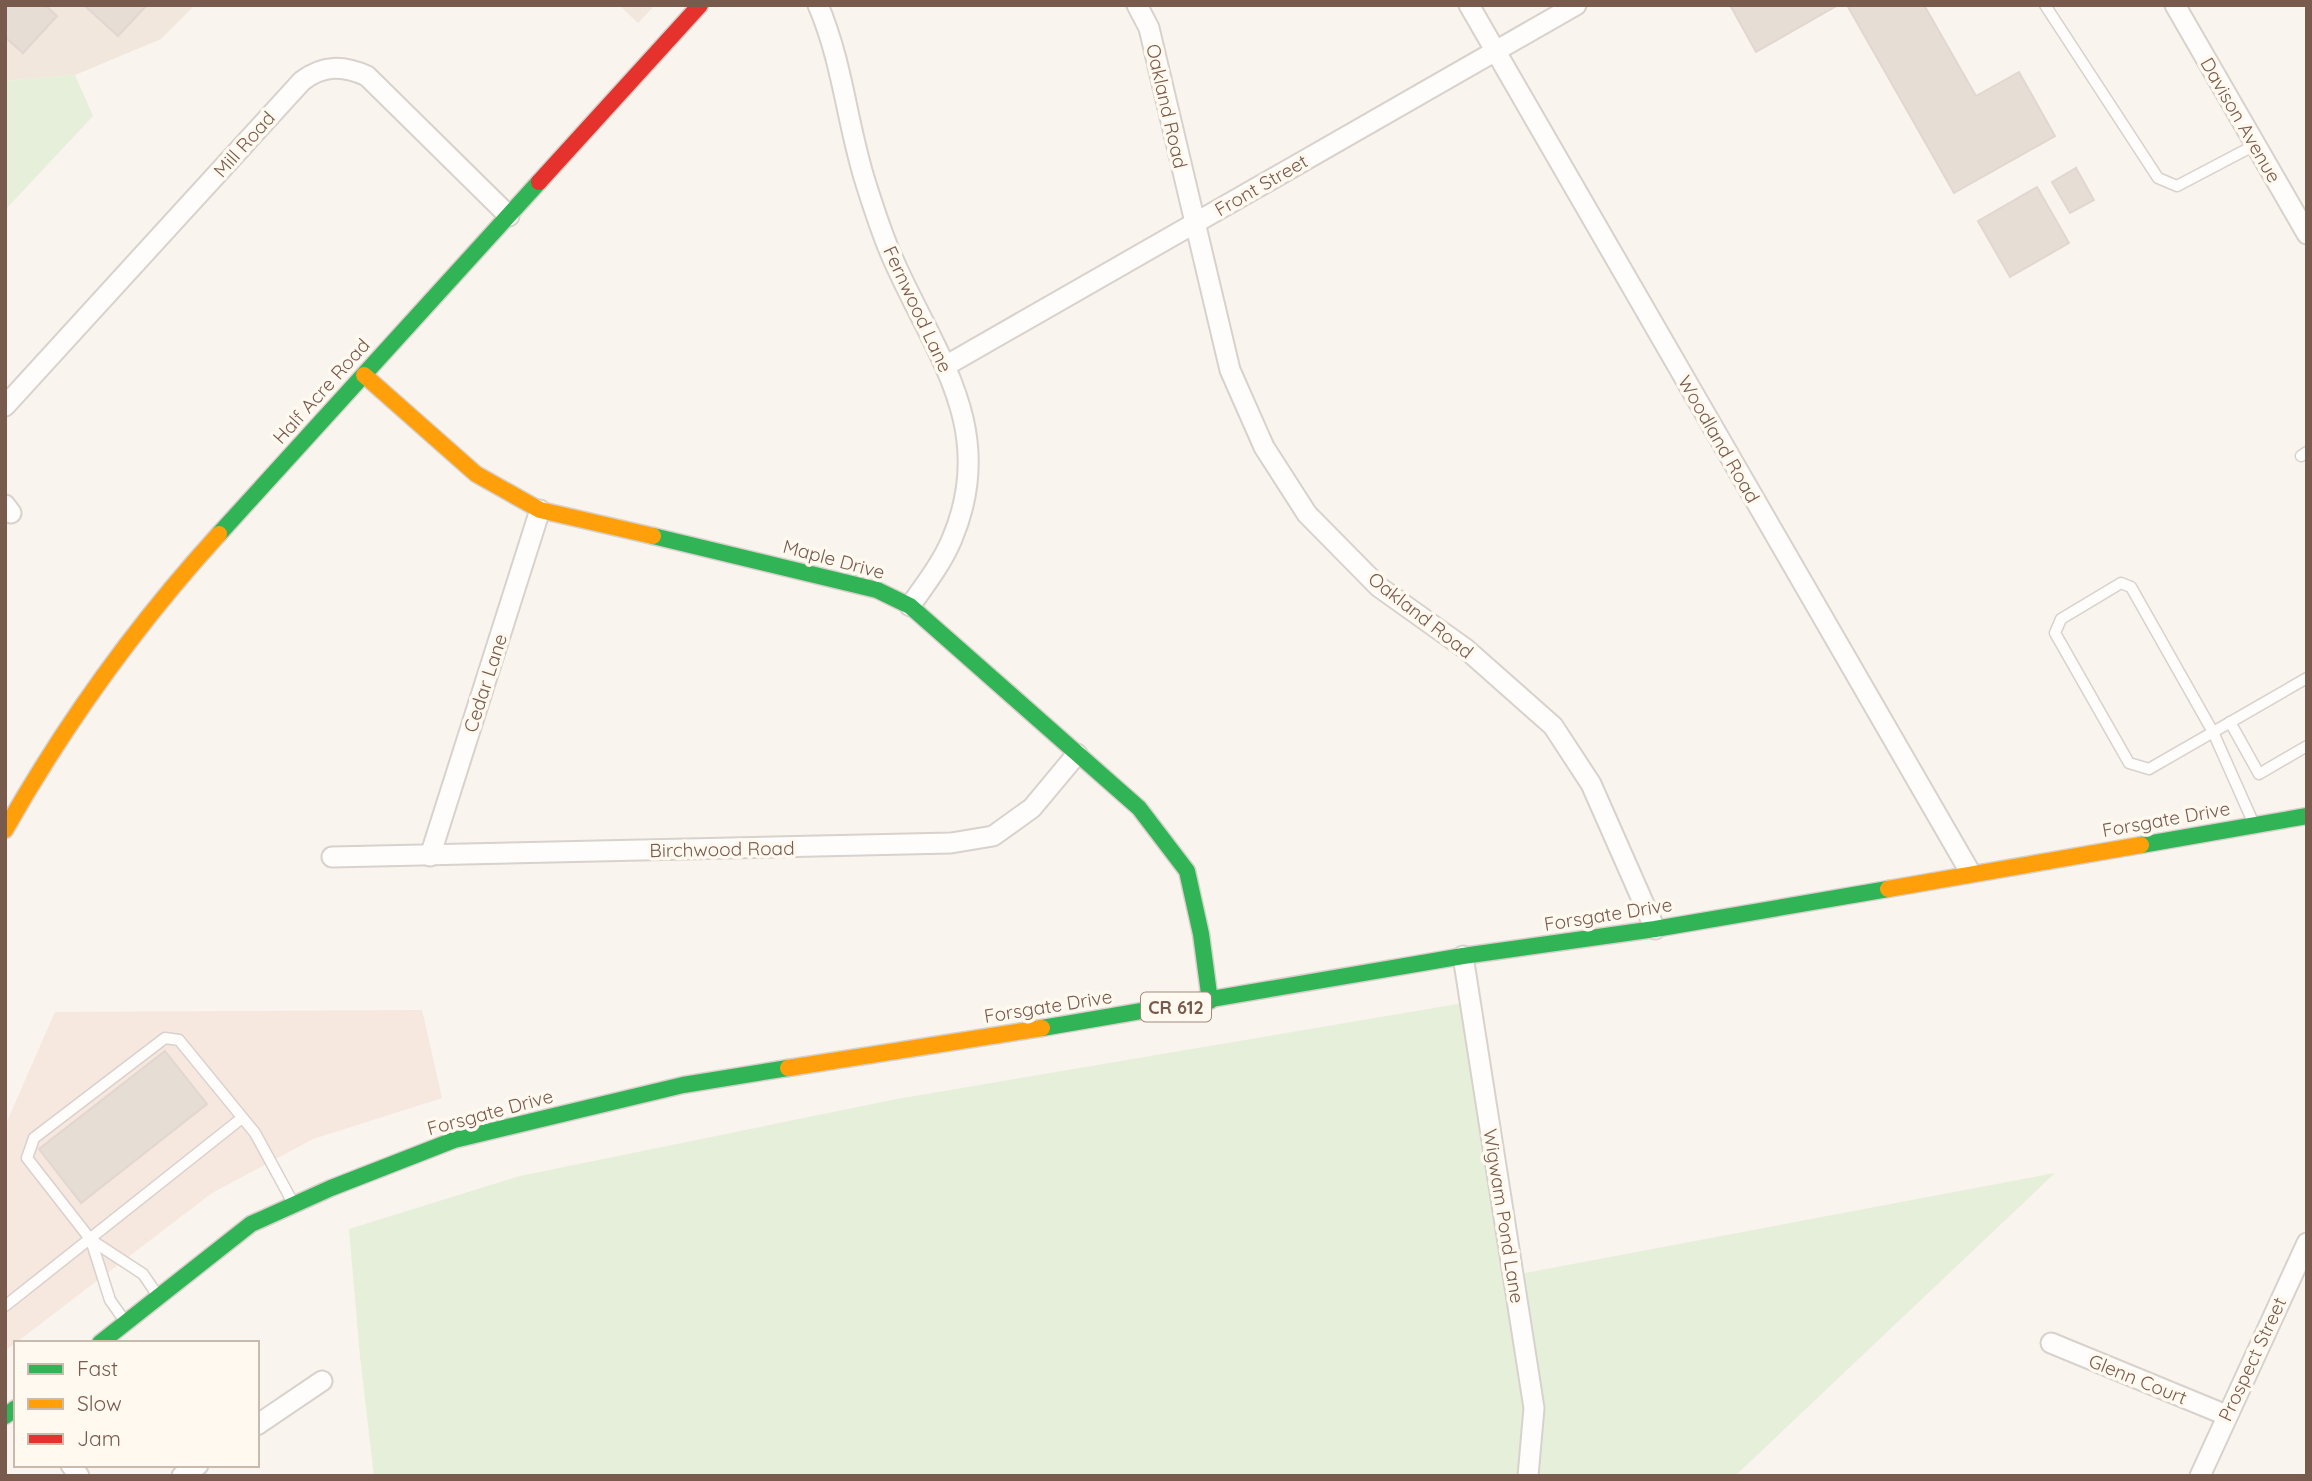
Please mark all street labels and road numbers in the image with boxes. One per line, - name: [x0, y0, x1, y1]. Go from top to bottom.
- street label: Oakland Road: [1141, 41, 1193, 171]
- street label: Davison Avenue: [2195, 53, 2287, 187]
- street label: Mill Road: [208, 106, 280, 182]
- street label: Front Street: [1210, 149, 1312, 221]
- street label: Fernwood Lane: [878, 242, 958, 376]
- street label: Half Acre Road: [267, 333, 375, 449]
- street label: Woodland Road: [1673, 371, 1765, 507]
- street label: Maple Drive: [780, 534, 888, 584]
- street label: Oakland Road: [1364, 566, 1478, 664]
- street label: Cedar Lane: [458, 631, 512, 735]
- street label: Forsgate Drive: [2100, 796, 2232, 842]
- street label: Birchwood Road: [649, 836, 795, 862]
- street label: Forsgate Drive: [1542, 892, 1674, 936]
- street label: Forsgate Drive: [982, 984, 1114, 1028]
- road number: CR 612: [1141, 992, 1211, 1022]
- street label: Forsgate Drive: [424, 1084, 556, 1140]
- street label: Wigwam Pond Lane: [1478, 1127, 1530, 1305]
- street label: Prospect Street: [2213, 1293, 2291, 1425]
- street label: Glenn Court: [2085, 1348, 2191, 1410]

